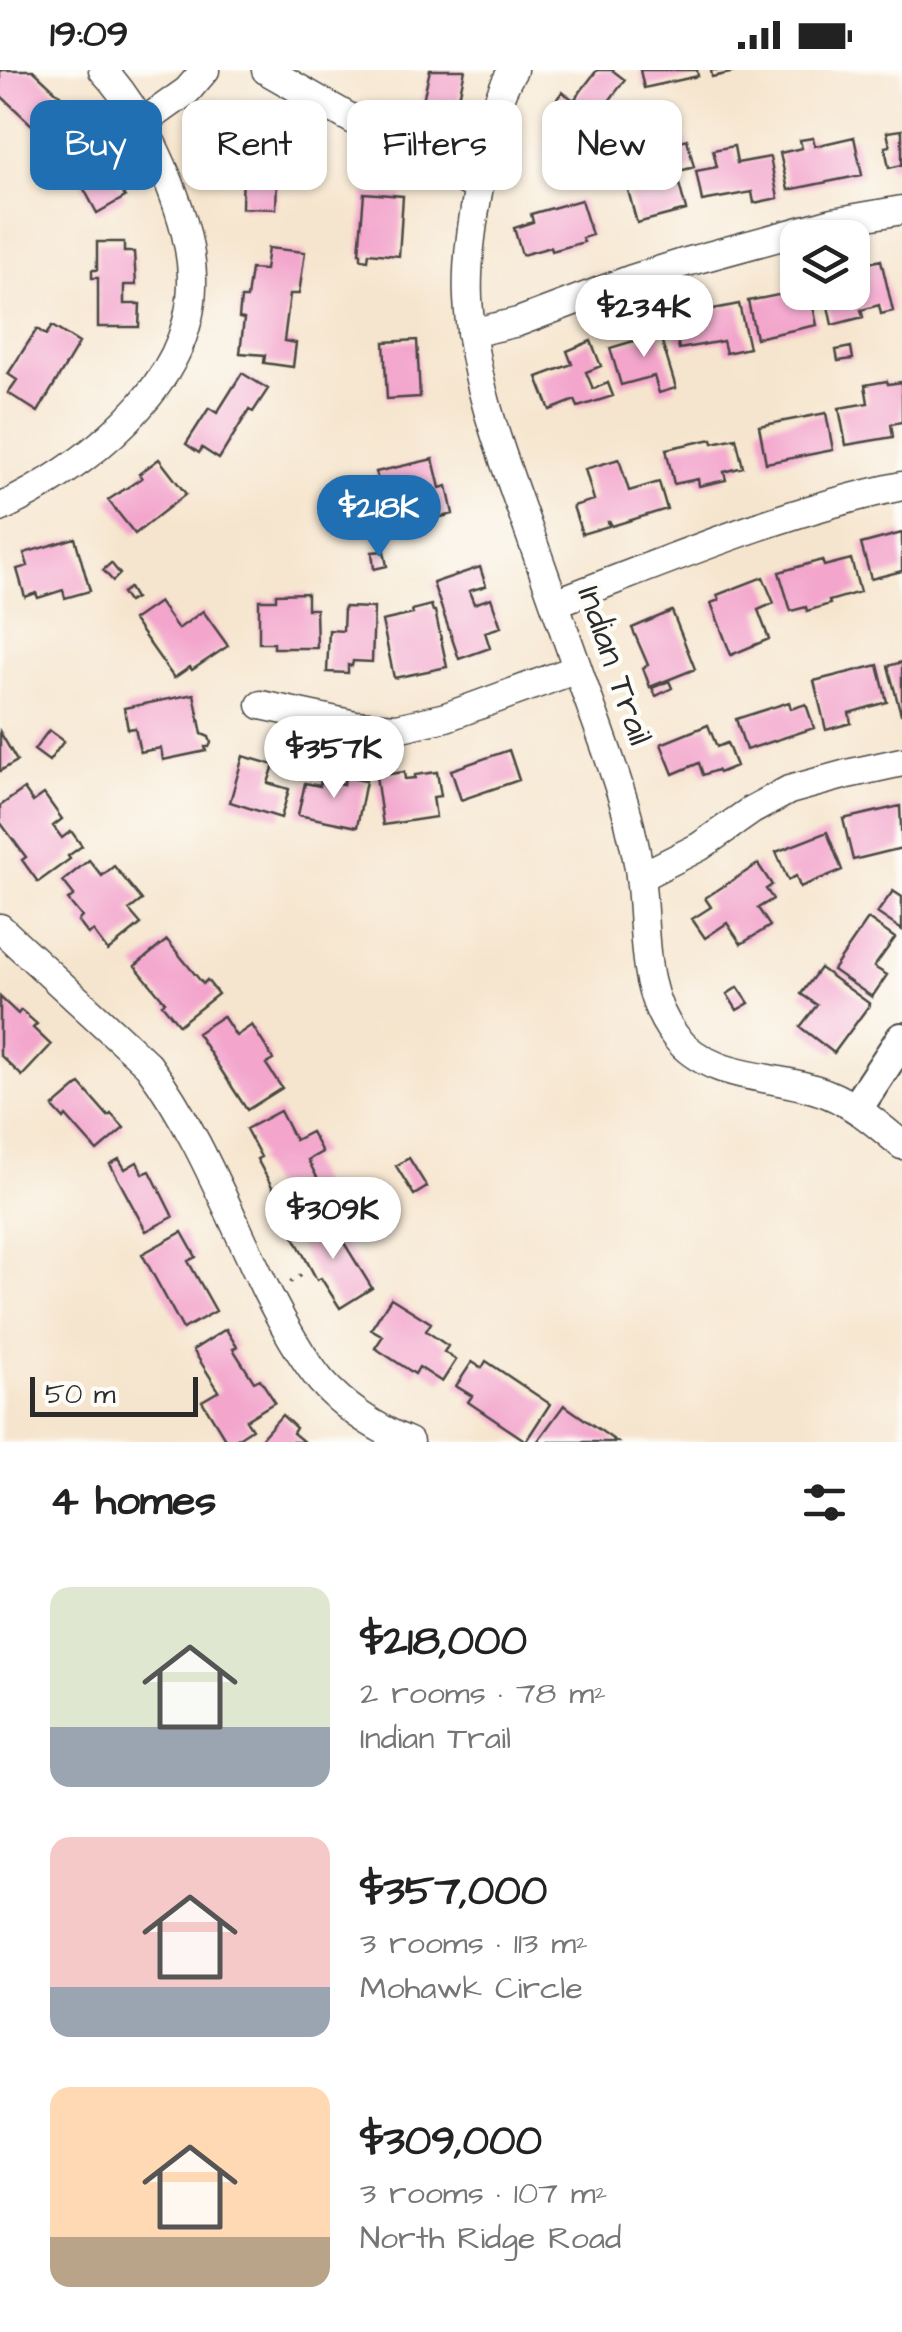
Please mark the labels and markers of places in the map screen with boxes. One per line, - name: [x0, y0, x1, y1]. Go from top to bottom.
- pin: $234K: [574, 275, 714, 360]
- pin: $218K: [309, 475, 449, 560]
- pin: $357K: [264, 716, 404, 801]
- pin: $309K: [263, 1177, 403, 1262]

